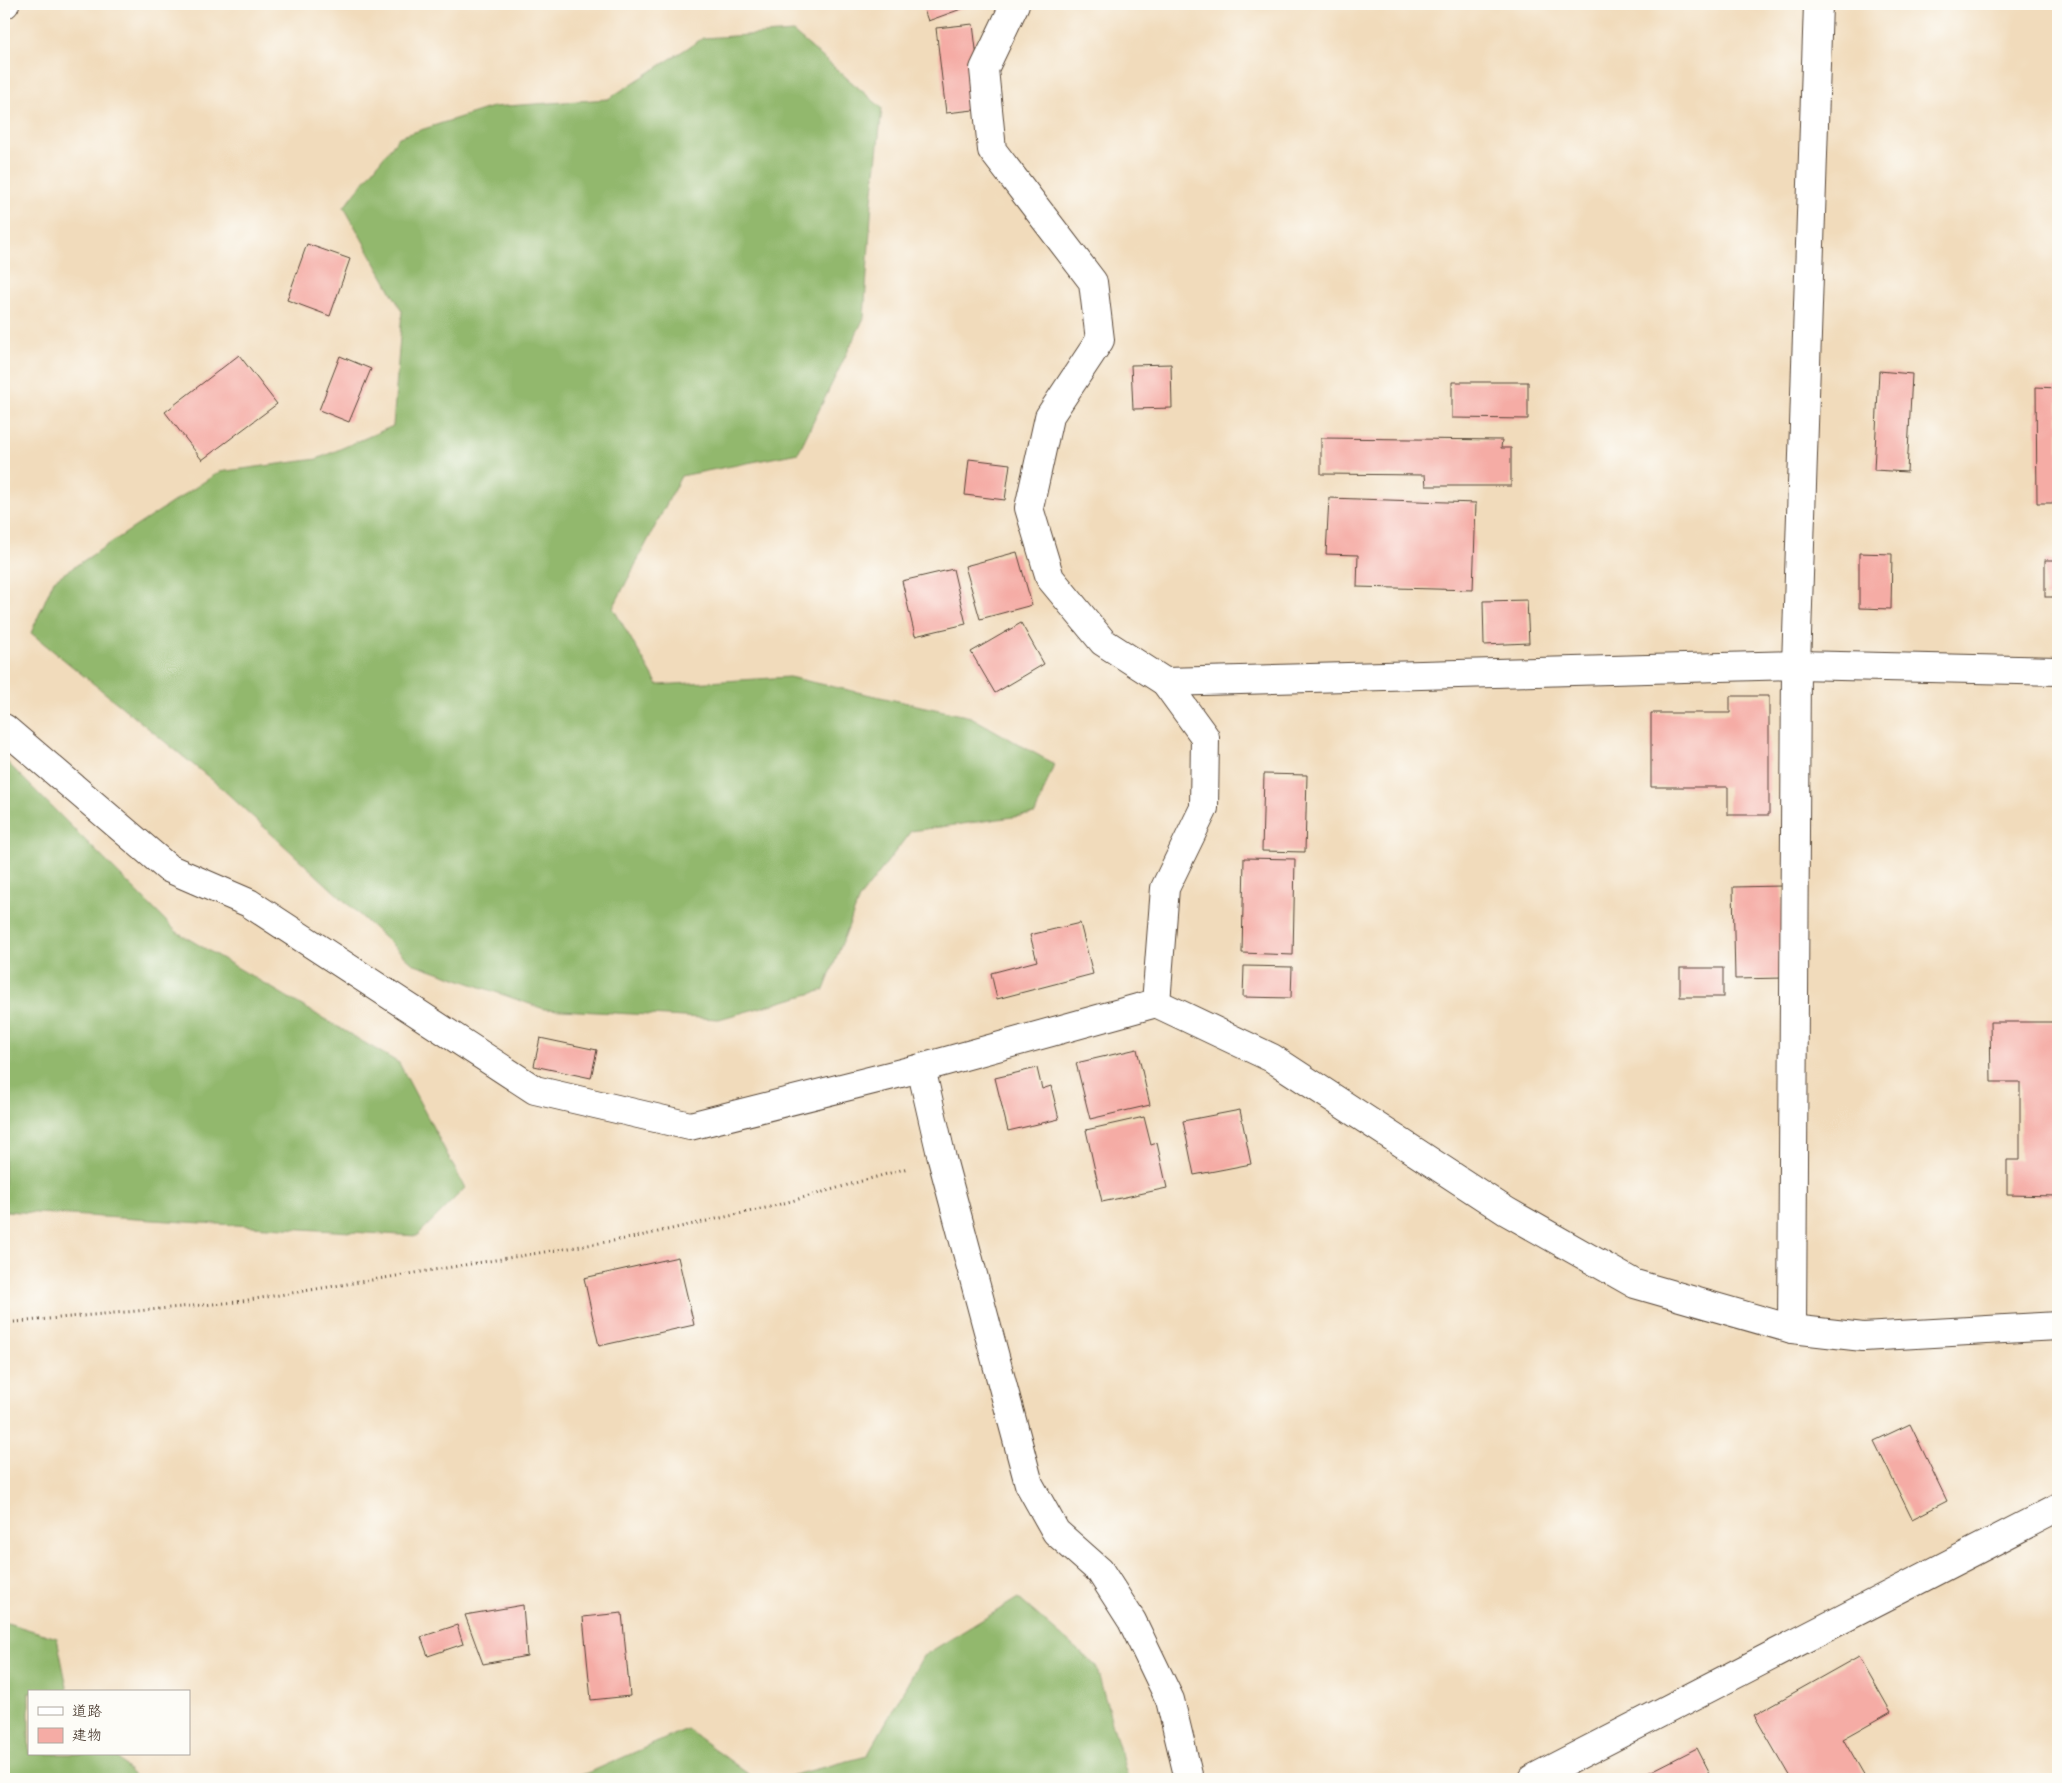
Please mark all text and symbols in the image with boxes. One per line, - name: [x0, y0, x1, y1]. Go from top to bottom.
- legend: [28, 1690, 190, 1756]
- text: 道路: [72, 1702, 102, 1721]
- text: 建物: [72, 1726, 102, 1745]

